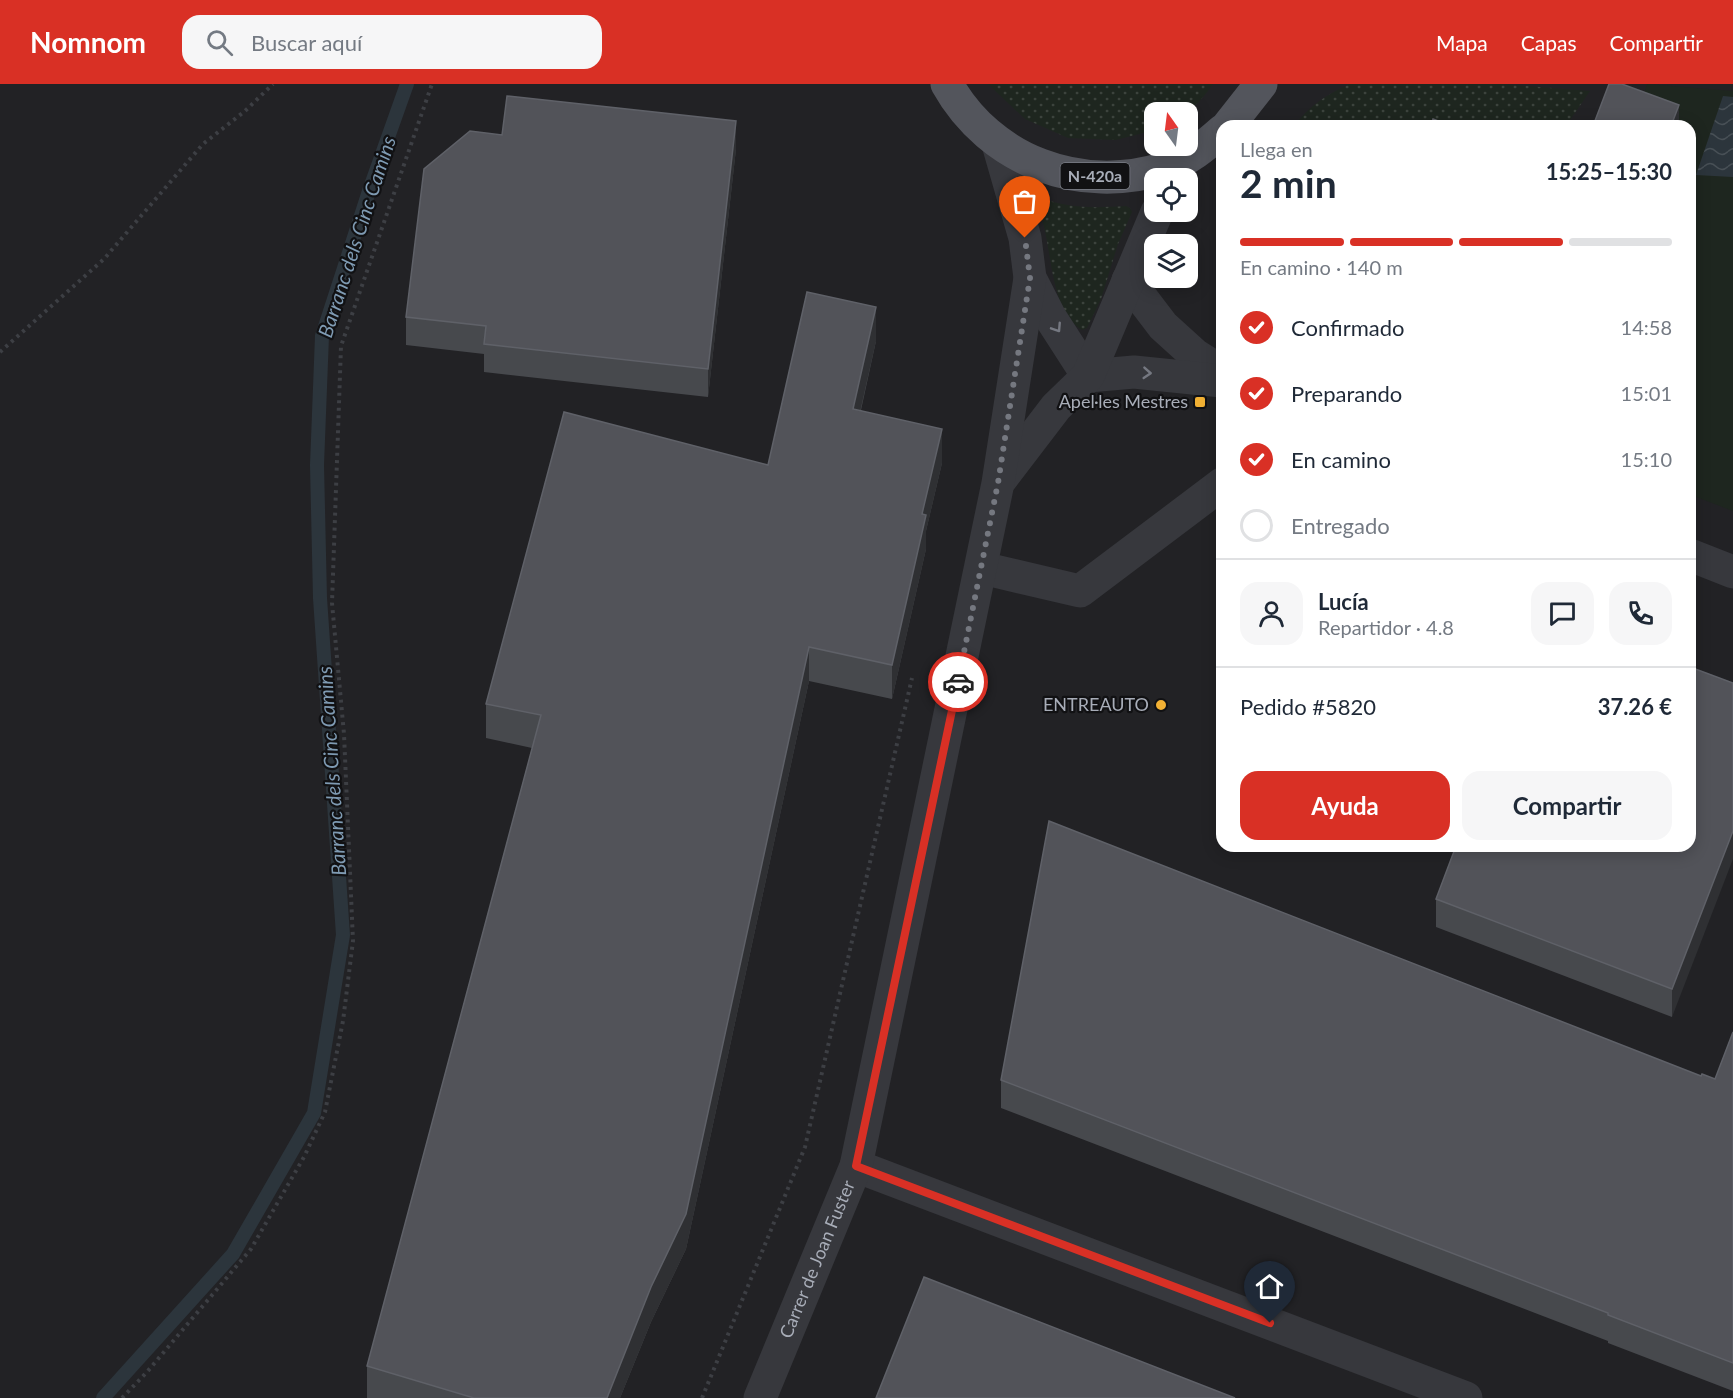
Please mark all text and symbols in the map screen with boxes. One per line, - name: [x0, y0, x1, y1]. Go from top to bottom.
- search box: [182, 15, 602, 69]
- text: Nomnom: [30, 25, 146, 59]
- icon: search: [203, 26, 236, 59]
- text: Buscar aquí: [251, 29, 362, 56]
- text: Mapa: [1436, 30, 1488, 55]
- text: Capas: [1521, 30, 1577, 55]
- text: Compartir: [1610, 30, 1703, 55]
- north arrow: [1144, 102, 1198, 156]
- map controls: [1144, 102, 1198, 288]
- water label: Barranc dels Cinc Camins: [312, 133, 400, 340]
- text: Llega en: [1240, 137, 1313, 161]
- text: 15:25–15:30: [1546, 158, 1672, 185]
- text: 2 min: [1240, 160, 1337, 206]
- road number: N-420a: [1060, 163, 1130, 189]
- button: locate: [1144, 168, 1198, 222]
- pin: [999, 176, 1050, 238]
- icon: bag: [1008, 185, 1041, 218]
- button: layers: [1144, 234, 1198, 288]
- text: En camino · 140 m: [1240, 255, 1403, 279]
- icon: check: [1240, 311, 1273, 344]
- text: Confirmado: [1291, 314, 1404, 341]
- text: 14:58: [1621, 315, 1672, 339]
- one-way arrow: [1049, 322, 1061, 332]
- one-way arrow: [1142, 366, 1151, 379]
- icon: check: [1240, 377, 1273, 410]
- text: Preparando: [1291, 380, 1402, 407]
- text: 15:01: [1621, 381, 1672, 405]
- place label: Apel·les Mestres: [1059, 390, 1188, 412]
- marker: Apel·les Mestres: [1193, 395, 1207, 409]
- icon: check: [1240, 443, 1273, 476]
- text: En camino: [1291, 446, 1391, 473]
- text: 15:10: [1621, 447, 1672, 471]
- text: Entregado: [1291, 512, 1390, 539]
- button: person: [1240, 582, 1303, 645]
- button: chat: [1531, 582, 1594, 645]
- button: phone: [1609, 582, 1672, 645]
- text: Lucía: [1318, 588, 1369, 615]
- text: Repartidor · 4.8: [1318, 615, 1454, 639]
- courier: [928, 652, 988, 712]
- water label: Barranc dels Cinc Camins: [312, 665, 350, 877]
- icon: car: [942, 666, 975, 699]
- place label: ENTREAUTO: [1043, 693, 1149, 715]
- text: Pedido #5820: [1240, 693, 1376, 720]
- text: 37.26 €: [1598, 693, 1672, 720]
- marker: ENTREAUTO: [1154, 698, 1168, 712]
- button: Ayuda: [1240, 771, 1450, 840]
- button: Compartir: [1462, 771, 1672, 840]
- street label: Carrer de Joan Fuster: [774, 1176, 859, 1341]
- pin: [1244, 1261, 1295, 1323]
- icon: home: [1253, 1270, 1286, 1303]

